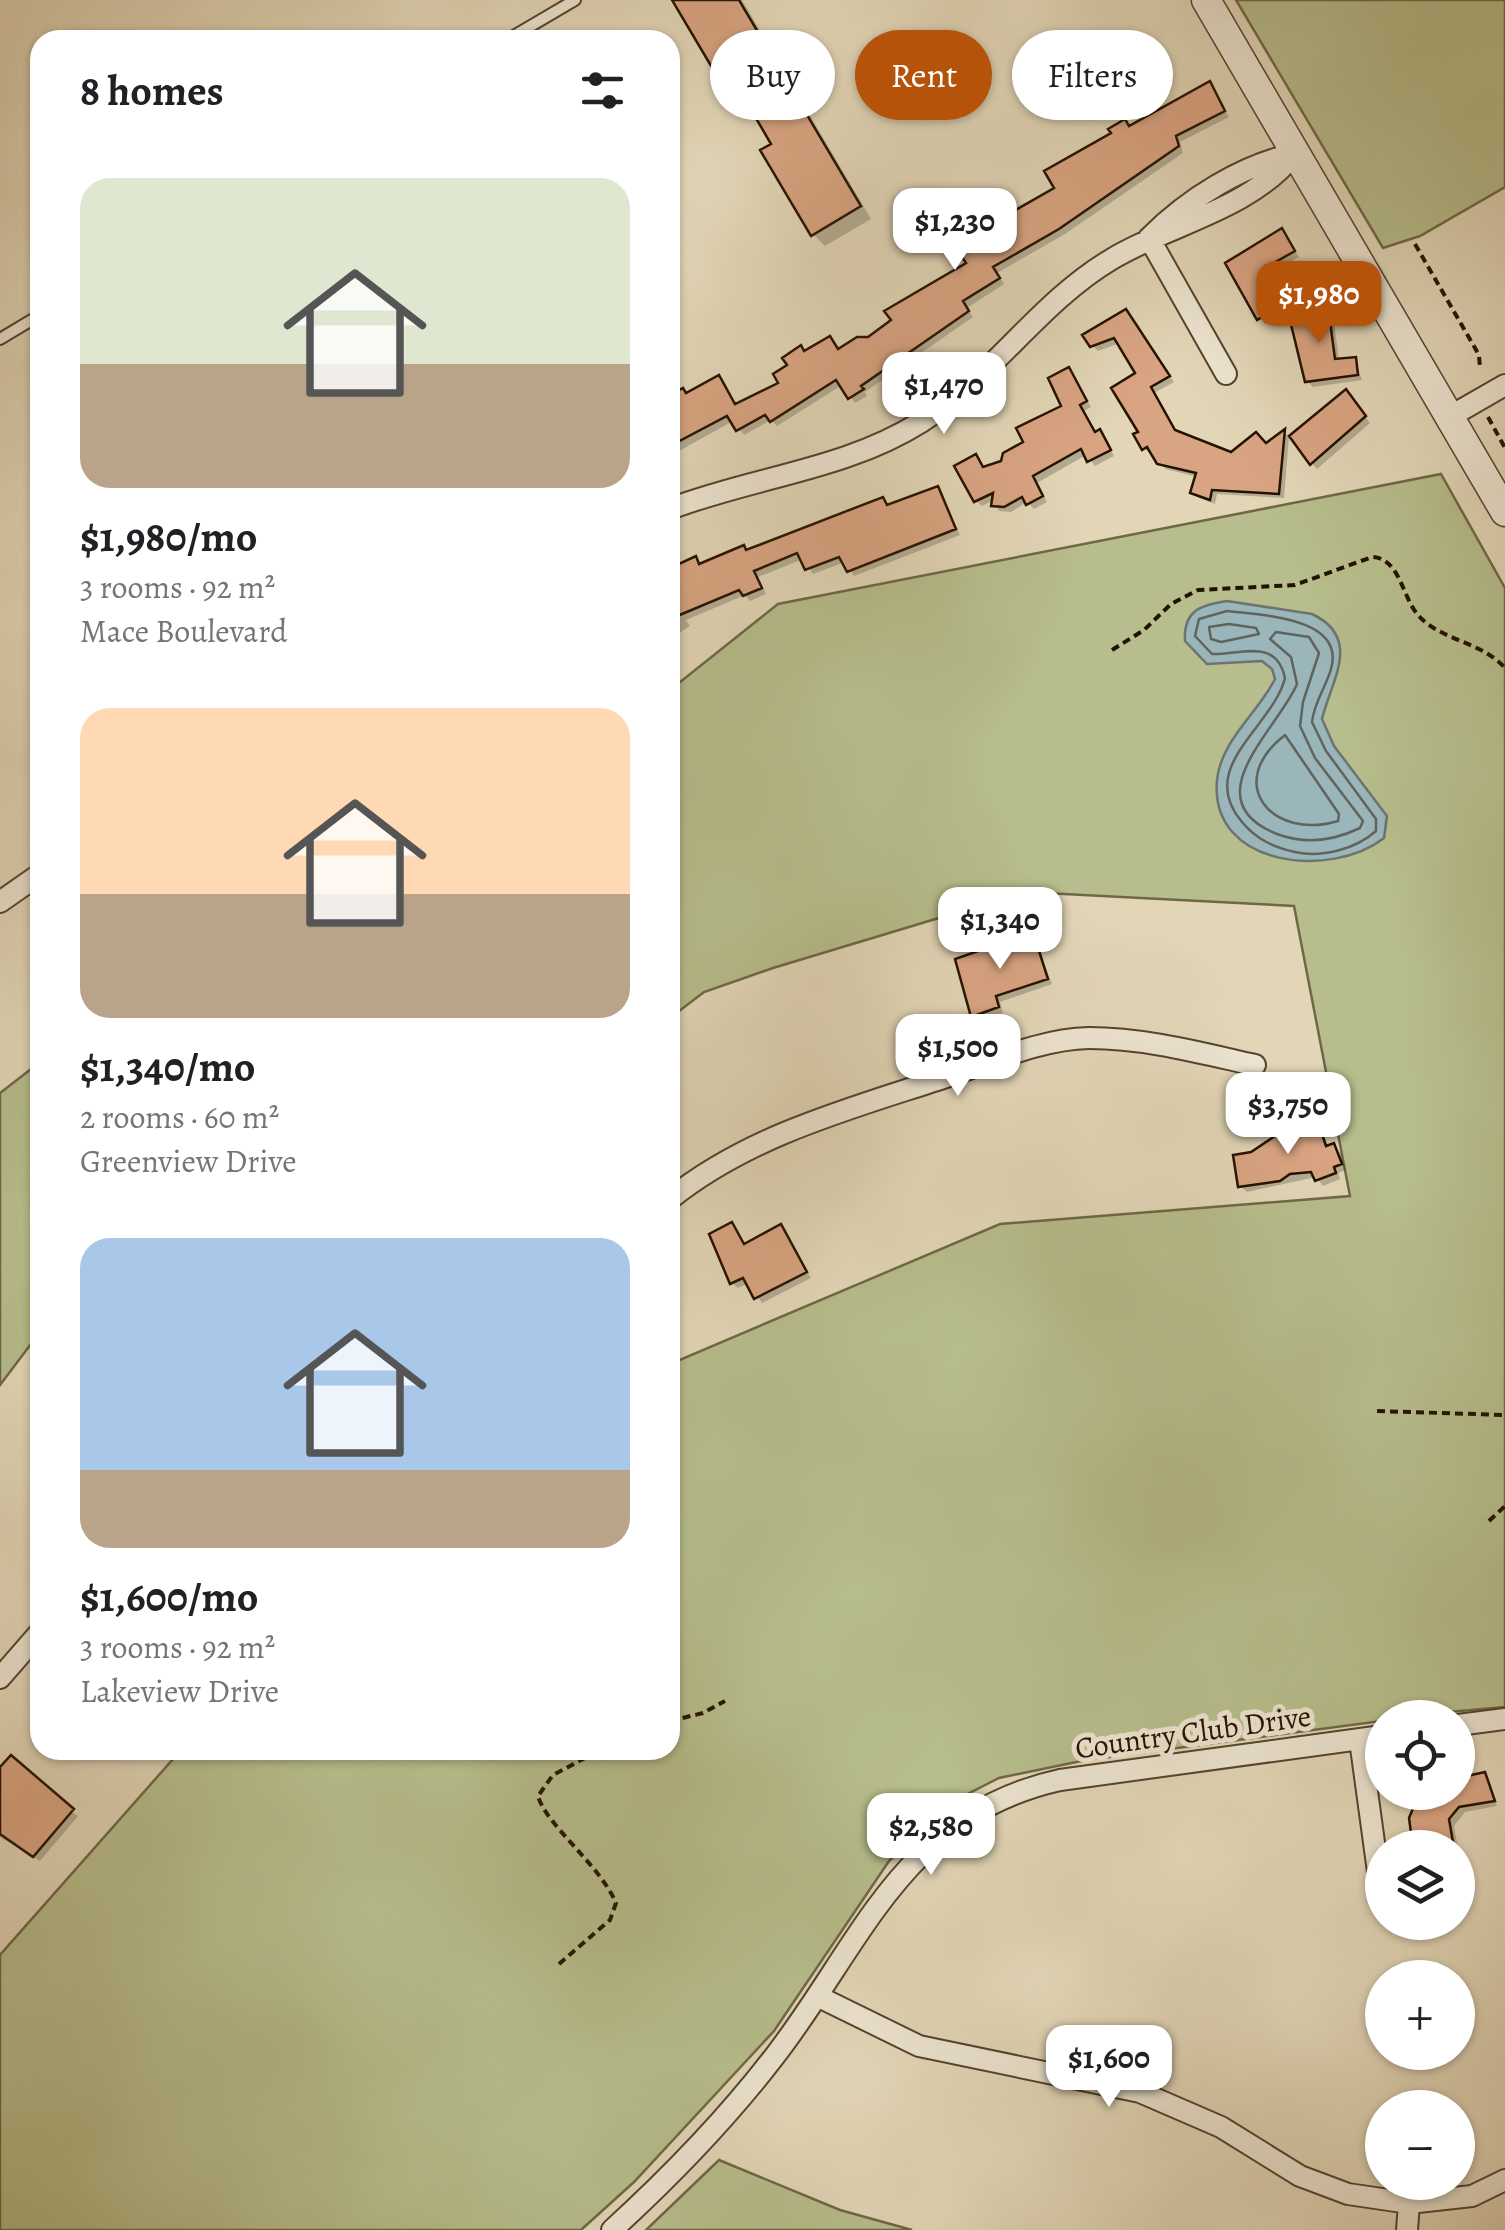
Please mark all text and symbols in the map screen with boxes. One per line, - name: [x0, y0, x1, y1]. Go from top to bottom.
- chip: Buy: [710, 30, 835, 120]
- chip: Rent: [855, 30, 992, 120]
- chip: Filters: [1012, 30, 1173, 120]
- text: 8 homes: [80, 62, 224, 119]
- icon: filters: [575, 63, 630, 118]
- pin: $1,230: [874, 188, 1036, 273]
- text: $1,230: [915, 198, 995, 242]
- icon: home: [265, 243, 445, 423]
- pin: $1,980: [1238, 261, 1400, 346]
- text: $1,980: [1278, 271, 1360, 315]
- pin: $1,470: [863, 352, 1025, 437]
- text: $1,470: [904, 362, 984, 406]
- text: $1,980/mo: [80, 508, 257, 565]
- text: 3 rooms · 92 m²: [80, 565, 275, 609]
- text: Mace Boulevard: [80, 609, 287, 653]
- icon: home: [265, 773, 445, 953]
- pin: $1,340: [919, 887, 1081, 972]
- text: $1,340: [960, 897, 1040, 941]
- pin: $1,500: [877, 1014, 1039, 1099]
- text: $1,500: [918, 1024, 998, 1068]
- text: $1,340/mo: [80, 1038, 256, 1095]
- pin: $3,750: [1207, 1072, 1369, 1157]
- text: $3,750: [1248, 1082, 1328, 1126]
- text: 2 rooms · 60 m²: [80, 1095, 279, 1139]
- text: Greenview Drive: [80, 1139, 297, 1183]
- icon: home: [265, 1303, 445, 1483]
- text: $1,600/mo: [80, 1568, 258, 1625]
- text: 3 rooms · 92 m²: [80, 1625, 275, 1669]
- text: Lakeview Drive: [80, 1669, 279, 1713]
- street label: Country Club Drive: [1072, 1696, 1314, 1768]
- map controls: [1365, 1700, 1475, 2200]
- button: locate: [1365, 1700, 1475, 1810]
- pin: $2,580: [850, 1793, 1012, 1878]
- text: $2,580: [889, 1803, 973, 1847]
- button: layers: [1365, 1830, 1475, 1940]
- button: +: [1365, 1960, 1475, 2070]
- pin: $1,600: [1028, 2025, 1190, 2110]
- text: $1,600: [1068, 2035, 1150, 2079]
- button: −: [1365, 2090, 1475, 2200]

